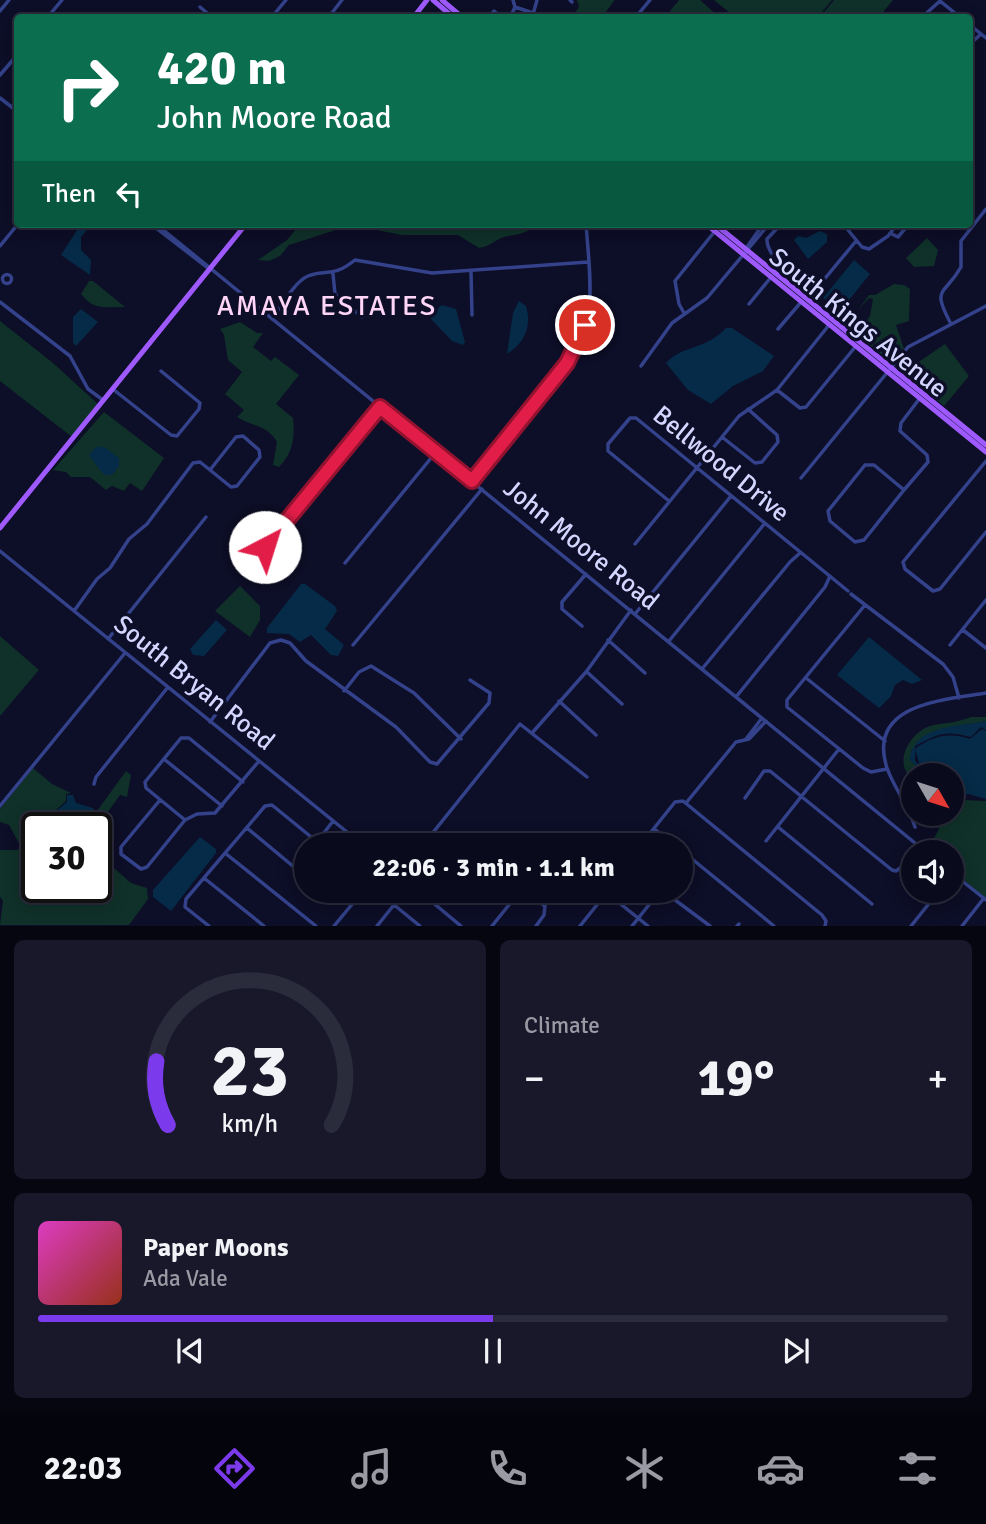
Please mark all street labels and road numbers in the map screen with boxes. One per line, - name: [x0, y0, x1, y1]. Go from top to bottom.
- street label: South Kings Avenue: [762, 241, 954, 405]
- street label: Bellwood Drive: [646, 399, 796, 529]
- street label: John Moore Road: [497, 473, 665, 617]
- street label: South Bryan Road: [107, 608, 281, 758]

